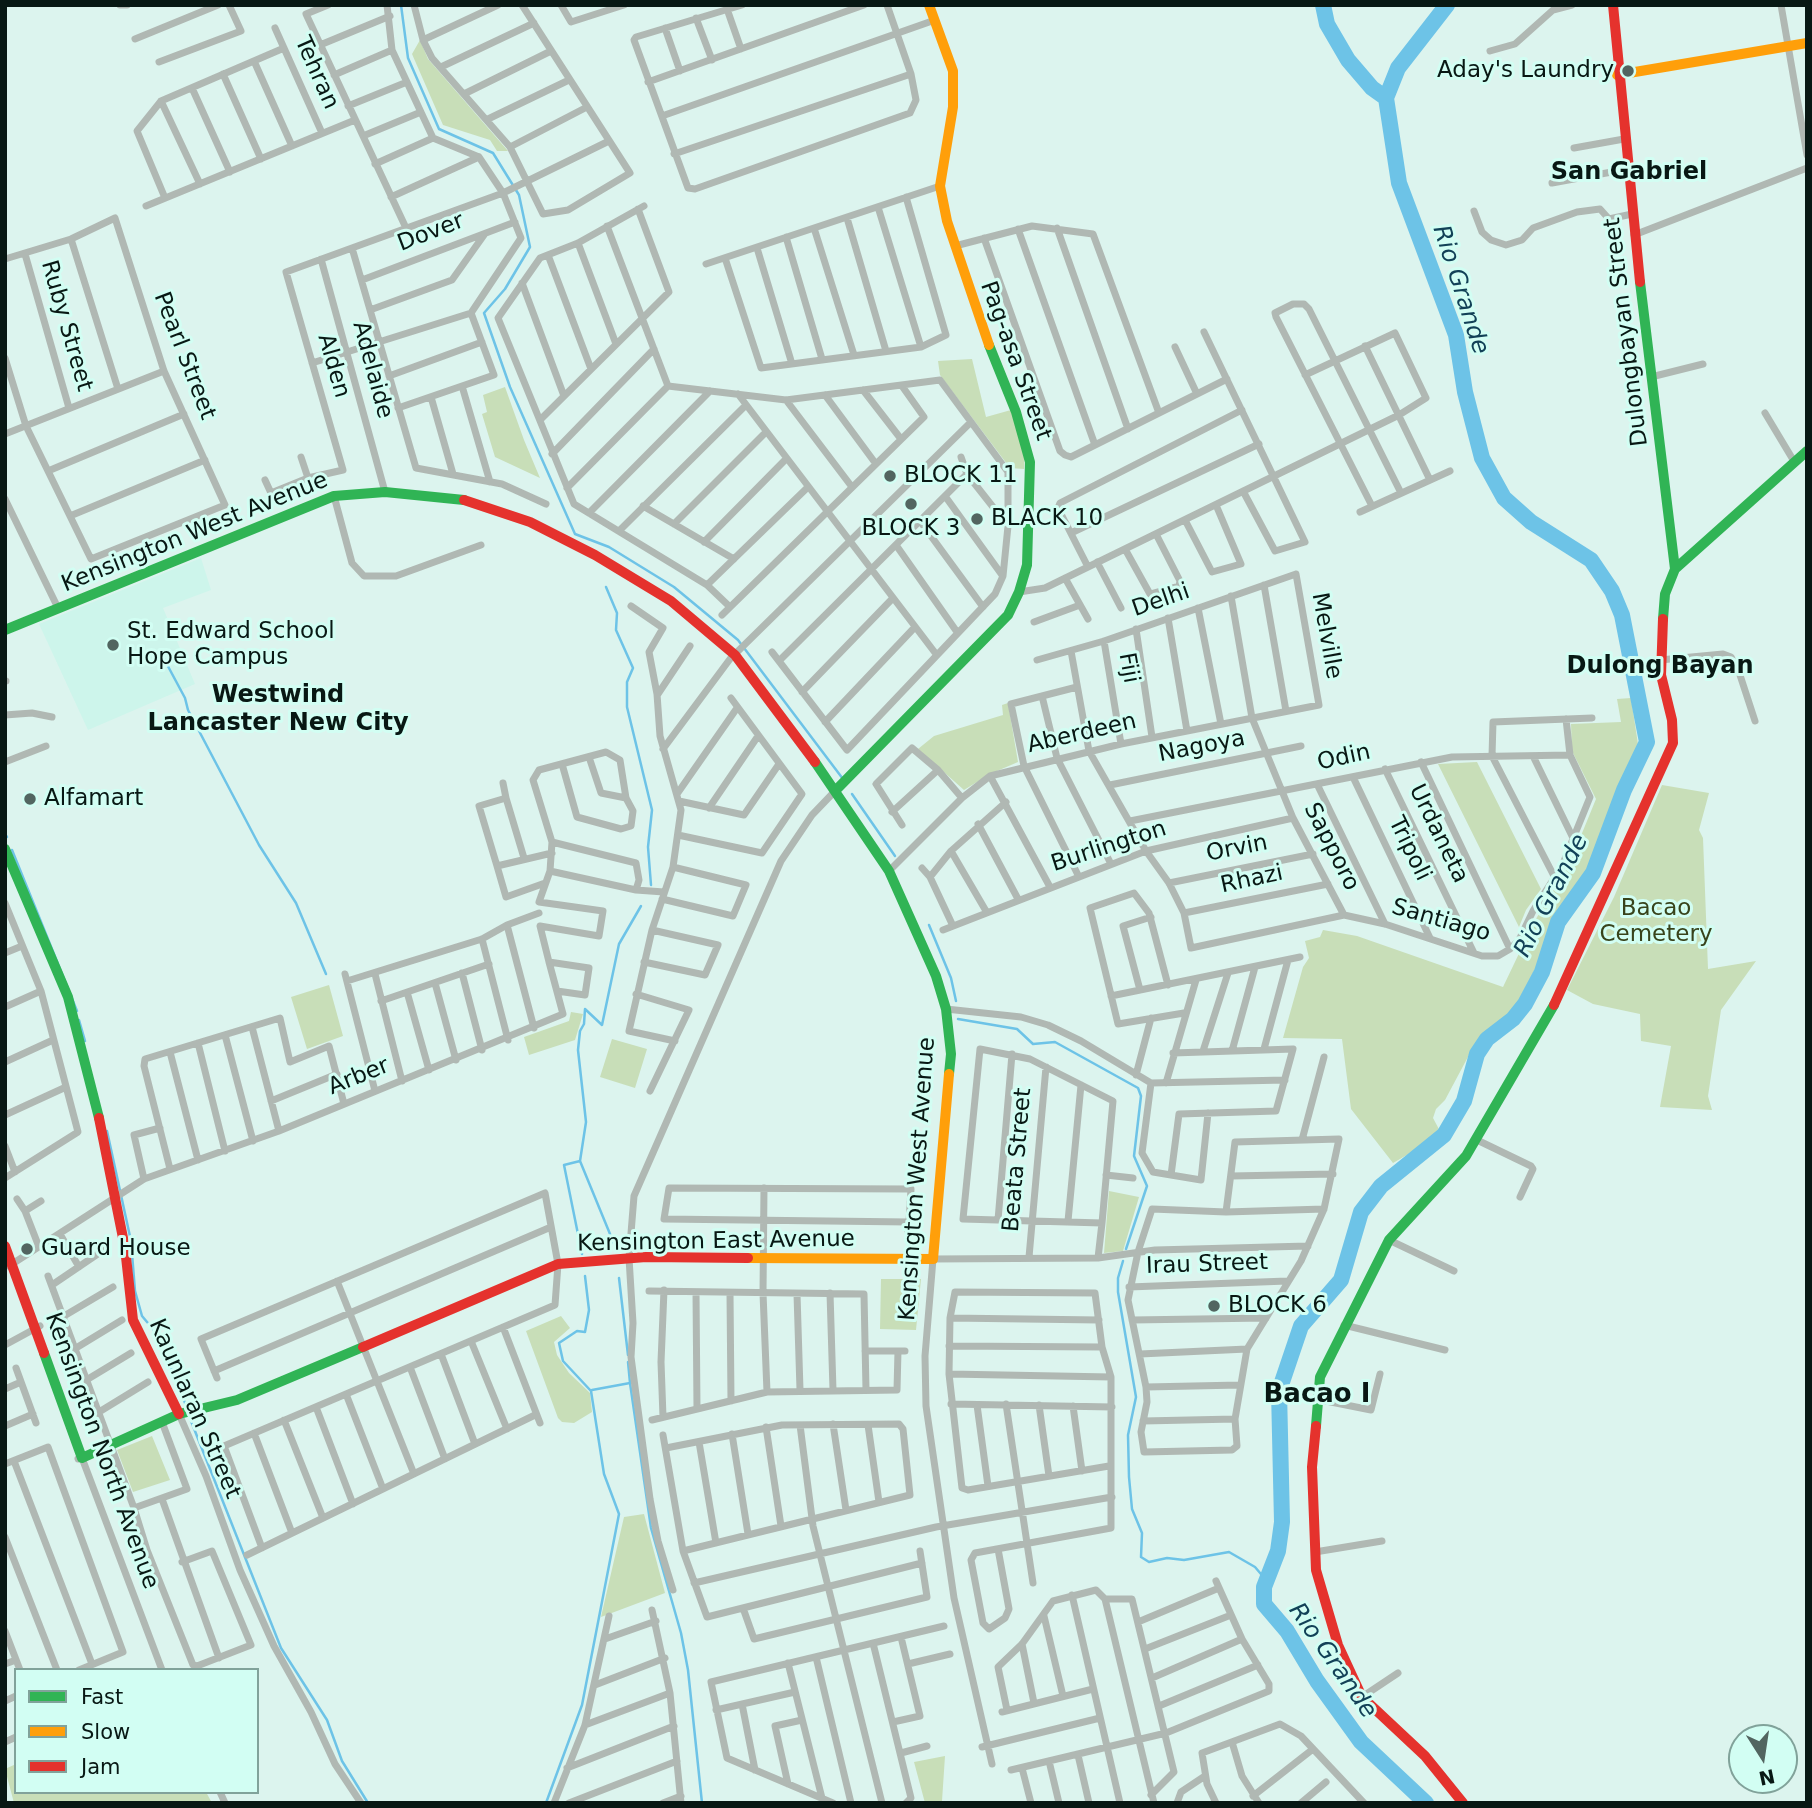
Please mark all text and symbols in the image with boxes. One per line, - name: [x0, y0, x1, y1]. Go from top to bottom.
- street label: Tehran: [288, 32, 344, 114]
- place label: Aday's Laundry: [1437, 57, 1614, 85]
- marker: Aday's Laundry: [1620, 63, 1636, 79]
- district label: San Gabriel: [1551, 159, 1707, 187]
- street label: Dover: [394, 208, 468, 258]
- street label: Dulongbayan Street: [1599, 216, 1655, 448]
- water label: Rio Grande: [1426, 222, 1494, 358]
- street label: Ruby Street: [34, 257, 98, 395]
- street label: Pag-asa Street: [973, 278, 1057, 444]
- street label: Pearl Street: [147, 288, 221, 424]
- street label: Adelaide: [346, 318, 398, 422]
- street label: Alden: [311, 331, 355, 401]
- place label: BLOCK 11: [904, 462, 1018, 490]
- street label: Kensington West Avenue: [58, 467, 332, 599]
- marker: BLOCK 11: [882, 468, 898, 484]
- marker: BLOCK 3: [903, 496, 919, 512]
- place label: BLACK 10: [991, 505, 1103, 533]
- marker: BLACK 10: [969, 511, 985, 527]
- place label: BLOCK 3: [862, 515, 960, 543]
- street label: Delhi: [1129, 578, 1193, 624]
- street label: Melville: [1305, 591, 1347, 681]
- place label: St. Edward School Hope Campus: [127, 618, 335, 672]
- marker: St. Edward School Hope Campus: [105, 637, 121, 653]
- street label: Fiji: [1112, 650, 1144, 686]
- district label: Dulong Bayan: [1566, 653, 1754, 681]
- district label: Westwind Lancaster New City: [147, 682, 409, 738]
- street label: Aberdeen: [1025, 708, 1139, 760]
- street label: Nagoya: [1156, 725, 1248, 769]
- street label: Odin: [1315, 739, 1373, 777]
- street label: Urdaneta: [1402, 780, 1474, 888]
- place label: Alfamart: [44, 785, 143, 813]
- marker: Alfamart: [22, 791, 38, 807]
- street label: Sapporo: [1297, 798, 1365, 896]
- street label: Tripoli: [1382, 812, 1436, 886]
- street label: Burlington: [1048, 815, 1170, 879]
- street label: Orvin: [1204, 830, 1270, 868]
- water label: Rio Grande: [1509, 830, 1595, 962]
- street label: Rhazi: [1218, 860, 1286, 900]
- street label: Santiago: [1388, 894, 1494, 948]
- park label: Bacao Cemetery: [1599, 895, 1713, 949]
- street label: Kensington West Avenue: [894, 1036, 942, 1322]
- street label: Arber: [324, 1052, 394, 1102]
- street label: Beata Street: [998, 1087, 1038, 1233]
- street label: Kensington East Avenue: [577, 1226, 855, 1258]
- place label: Guard House: [41, 1235, 191, 1263]
- marker: Guard House: [19, 1241, 35, 1257]
- street label: Irau Street: [1146, 1249, 1268, 1281]
- place label: BLOCK 6: [1228, 1292, 1327, 1320]
- marker: BLOCK 6: [1206, 1298, 1222, 1314]
- street label: Kensington North Avenue: [38, 1309, 164, 1593]
- street label: Kaunlaran Street: [142, 1315, 246, 1503]
- district label: Bacao I: [1264, 1379, 1370, 1411]
- water label: Rio Grande: [1282, 1598, 1382, 1724]
- legend: [14, 1668, 259, 1794]
- text: Fast: [81, 1685, 123, 1709]
- text: Slow: [81, 1720, 130, 1744]
- north arrow: [1728, 1724, 1798, 1794]
- text: Jam: [81, 1755, 121, 1779]
- text: N: [1757, 1765, 1777, 1790]

